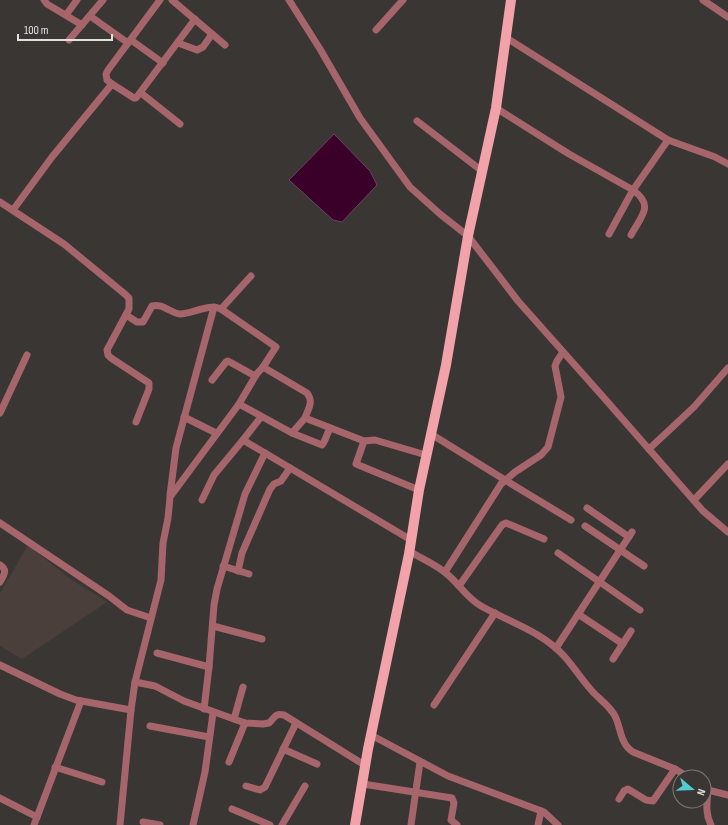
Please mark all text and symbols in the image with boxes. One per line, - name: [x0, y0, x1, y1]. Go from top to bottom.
- scale bar: [18, 16, 112, 42]
- text: 100 m: [24, 23, 49, 38]
- north arrow: [672, 769, 712, 809]
- text: N: [694, 787, 708, 797]

